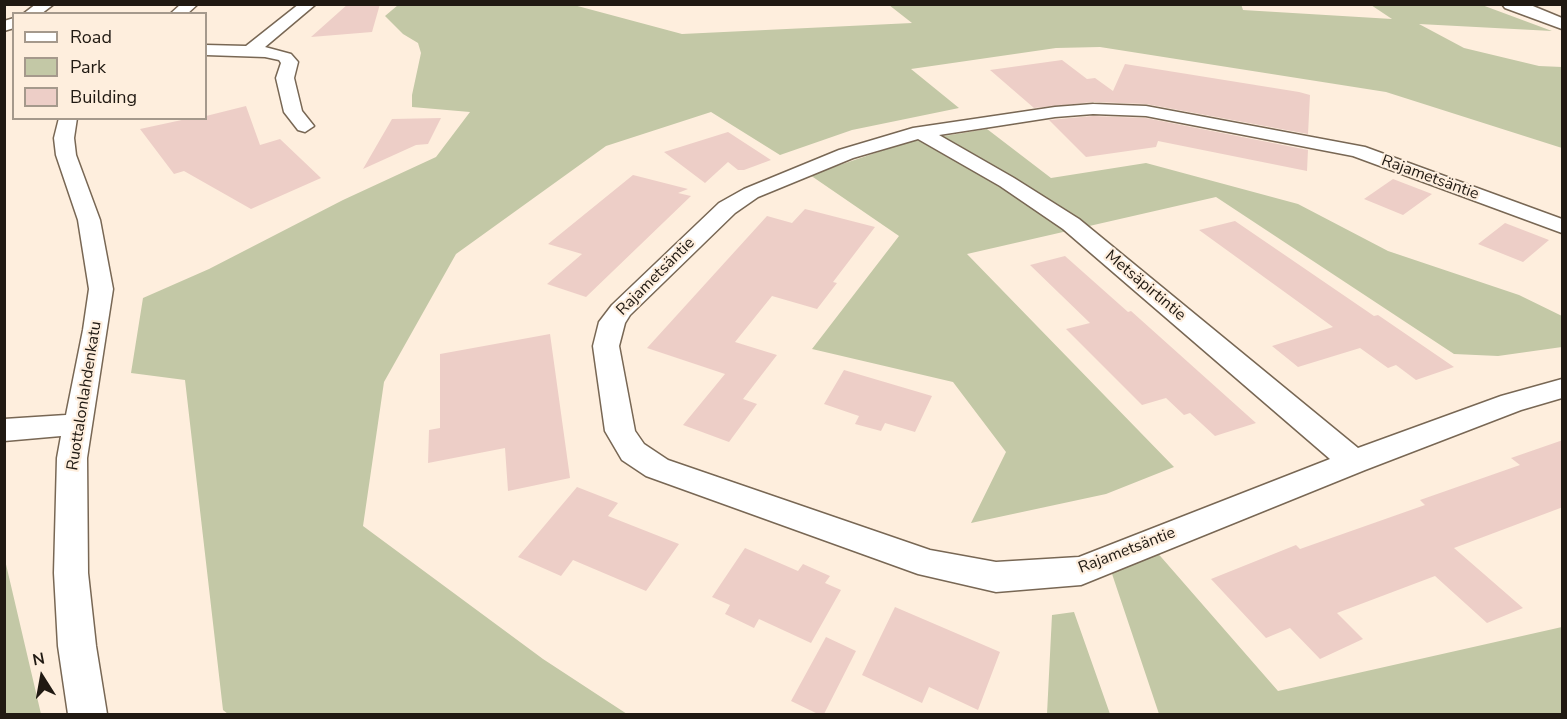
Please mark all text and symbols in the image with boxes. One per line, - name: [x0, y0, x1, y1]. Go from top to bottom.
- legend: [12, 12, 207, 120]
- text: Road: [70, 25, 112, 49]
- text: Park: [70, 55, 106, 79]
- text: Building: [70, 85, 137, 109]
- street label: Rajametsäntie: [1379, 151, 1481, 205]
- street label: Rajametsäntie: [613, 234, 699, 320]
- street label: Metsäpirtintie: [1101, 247, 1189, 325]
- street label: Ruottalonlahdenkatu: [64, 320, 106, 472]
- street label: Rajametsäntie: [1076, 524, 1178, 578]
- north arrow: [12, 647, 72, 707]
- text: N: [31, 647, 47, 671]

